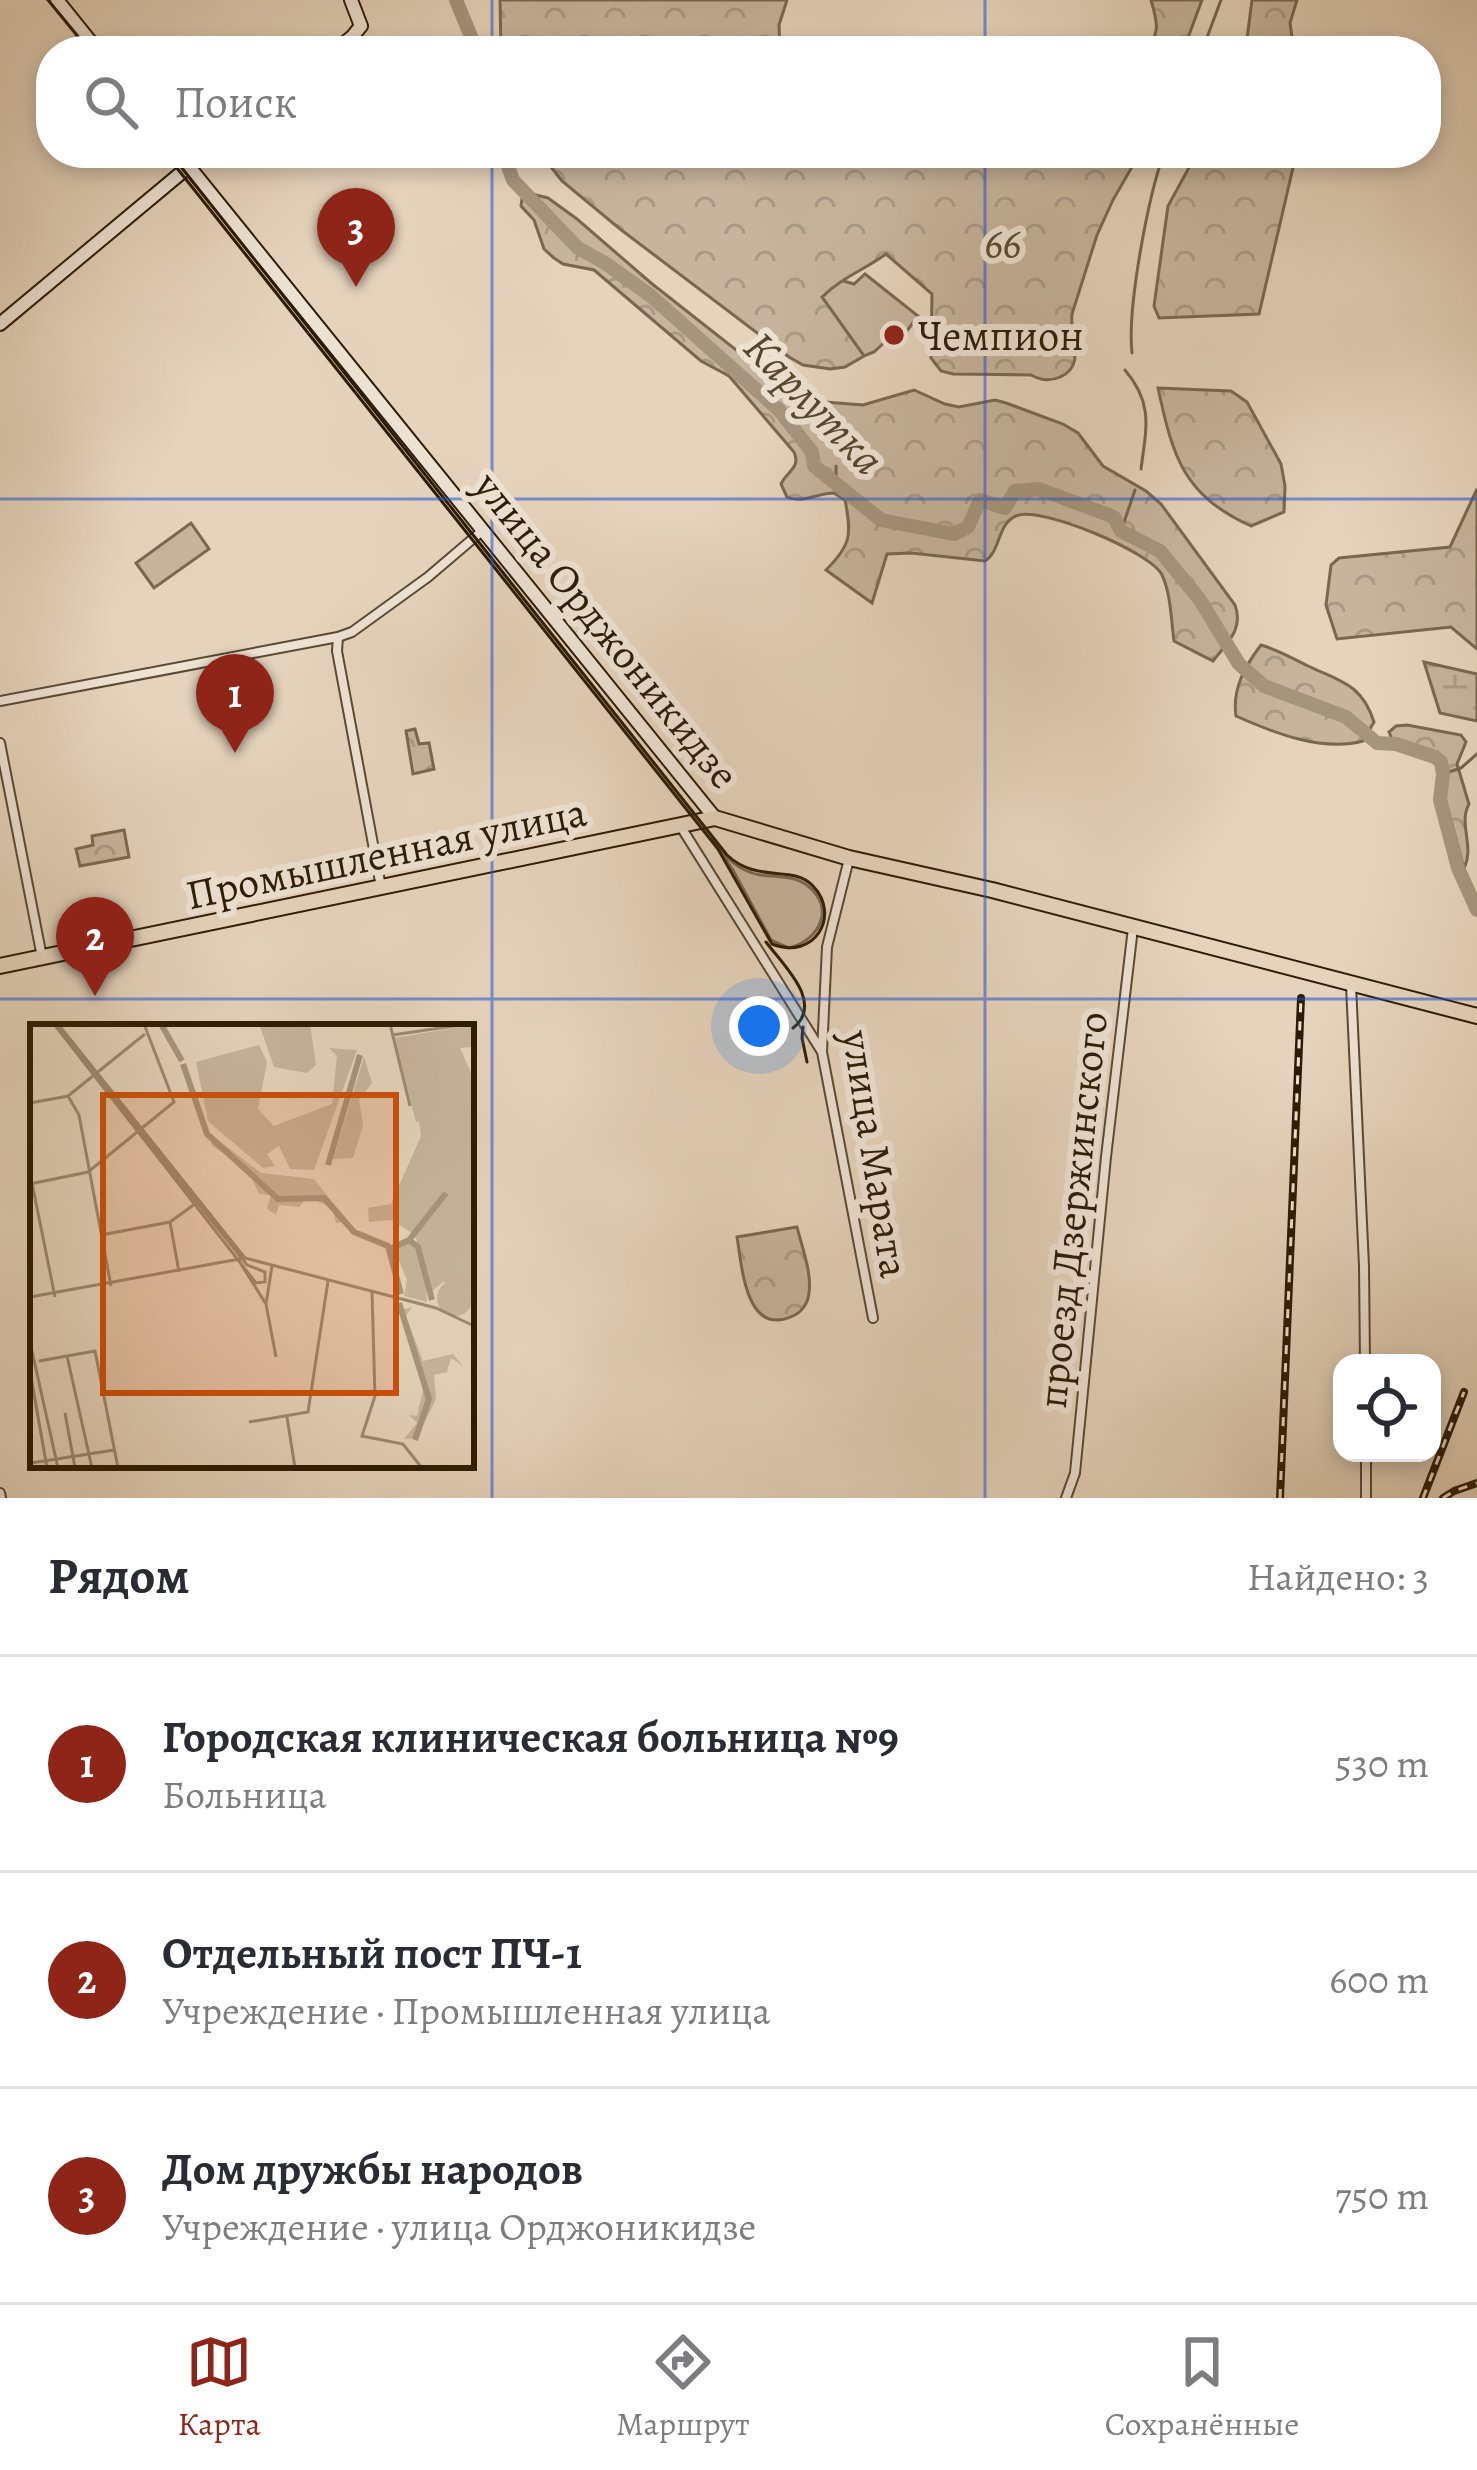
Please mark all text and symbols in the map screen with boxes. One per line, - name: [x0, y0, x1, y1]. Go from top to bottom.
- search box: [36, 36, 1441, 168]
- icon: search: [78, 69, 144, 135]
- text: Поиск: [174, 71, 297, 133]
- pin: 3: [317, 188, 395, 287]
- park label: 66: [985, 214, 1021, 271]
- place label: Чемпион: [918, 307, 1084, 364]
- water label: Карлутка: [730, 317, 898, 489]
- marker: Чемпион: [881, 322, 907, 348]
- street label: улица Орджоникидзе: [461, 459, 753, 800]
- pin: 1: [196, 654, 274, 753]
- street label: Промышленная улица: [181, 783, 592, 923]
- pin: 2: [56, 897, 134, 996]
- your location: [729, 996, 789, 1056]
- street label: проезд Дзержинского: [1023, 1009, 1121, 1411]
- inset map: [30, 1024, 474, 1468]
- street label: улица Марата: [828, 1025, 924, 1282]
- map controls: [1333, 1354, 1441, 1462]
- button: locate: [1333, 1354, 1441, 1462]
- text: Рядом: [48, 1541, 190, 1611]
- text: Найдено: 3: [1247, 1550, 1429, 1603]
- text: Городская клиническая больница №9: [162, 1706, 899, 1768]
- text: 1: [80, 1737, 94, 1790]
- text: 530 m: [1335, 1737, 1429, 1790]
- text: Больница: [162, 1768, 327, 1821]
- text: Отдельный пост ПЧ-1: [162, 1922, 582, 1984]
- text: 2: [78, 1953, 96, 2006]
- text: 600 m: [1329, 1953, 1429, 2006]
- text: Учреждение · Промышленная улица: [162, 1984, 771, 2037]
- text: Дом дружбы народов: [162, 2138, 583, 2200]
- text: 3: [79, 2169, 95, 2222]
- text: 750 m: [1335, 2169, 1429, 2222]
- text: Учреждение · улица Орджоникидзе: [162, 2200, 756, 2253]
- tab: Карта: [178, 2329, 261, 2446]
- tab: Маршрут: [616, 2329, 750, 2446]
- tab: Сохранённые: [1105, 2329, 1299, 2446]

